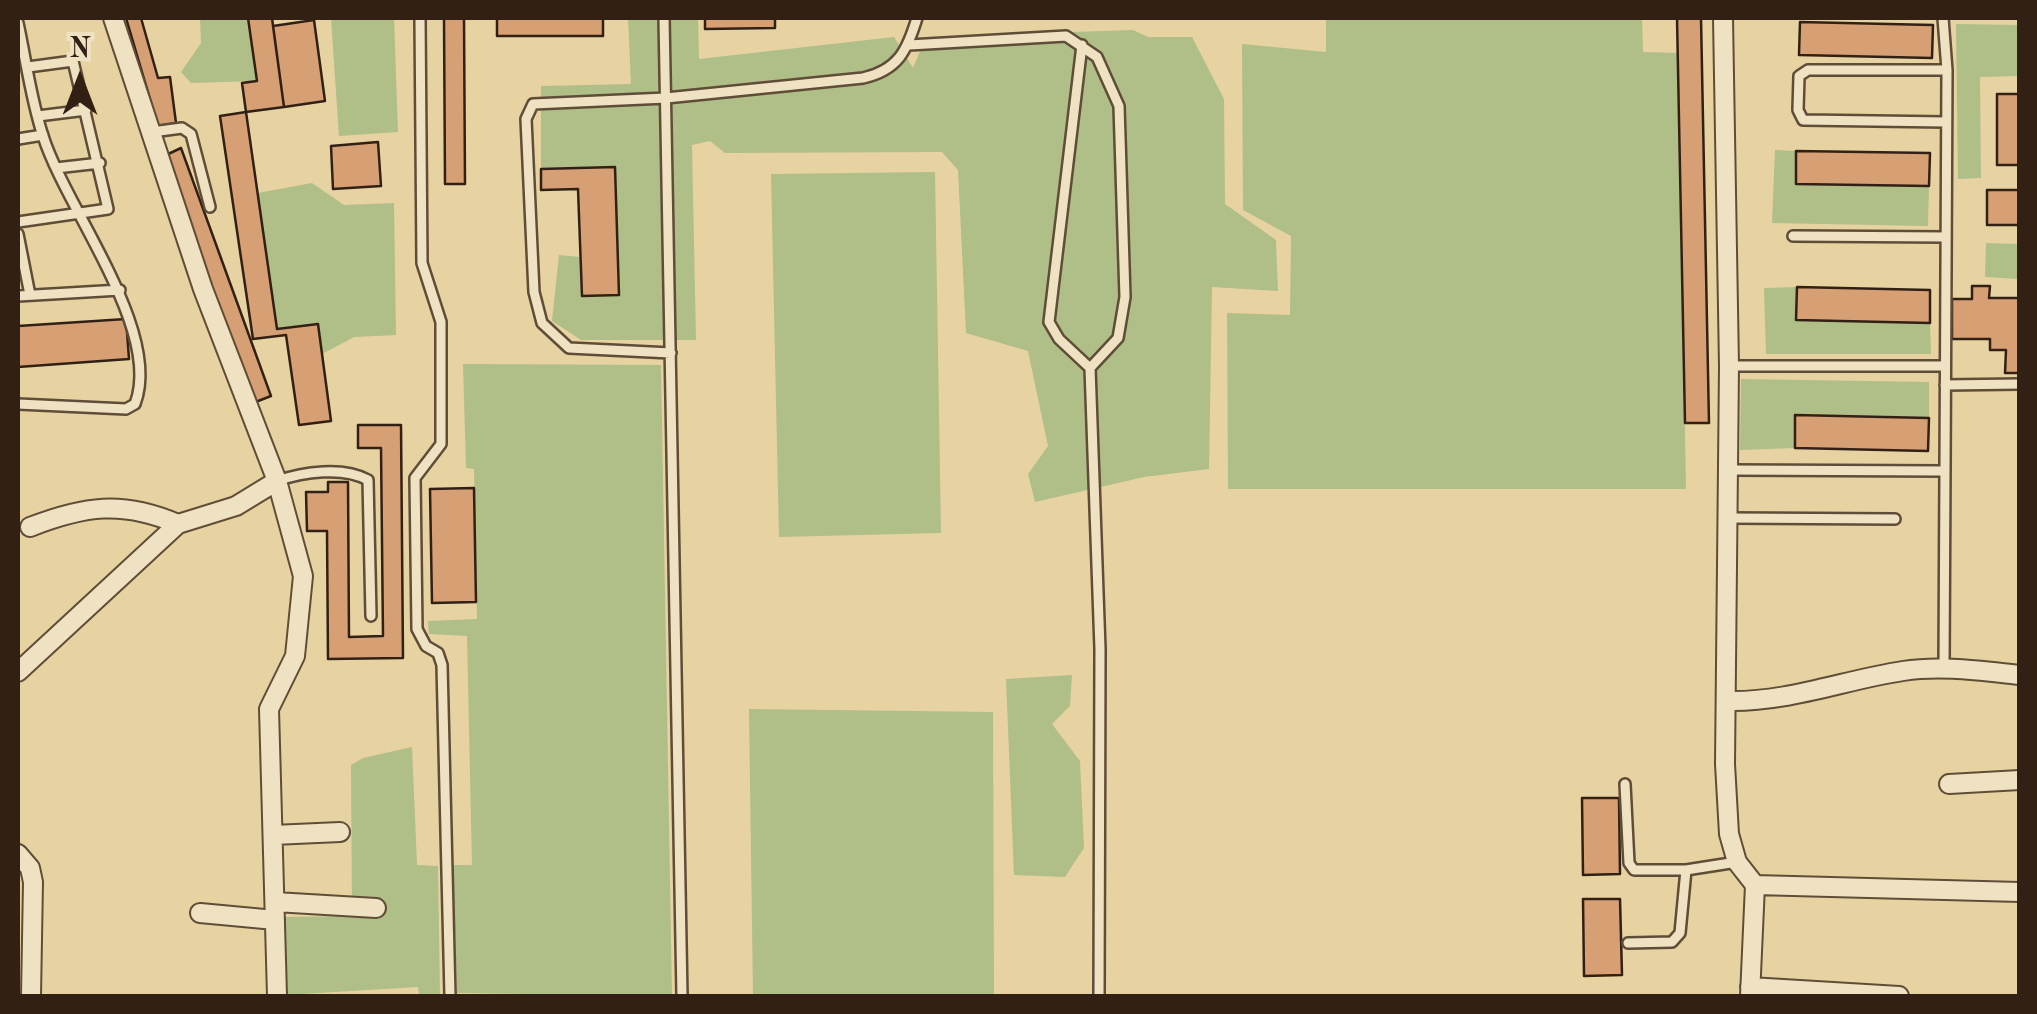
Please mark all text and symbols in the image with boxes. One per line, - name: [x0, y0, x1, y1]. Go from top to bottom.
- north arrow: [30, 30, 130, 130]
- text: N: [69, 36, 91, 64]

